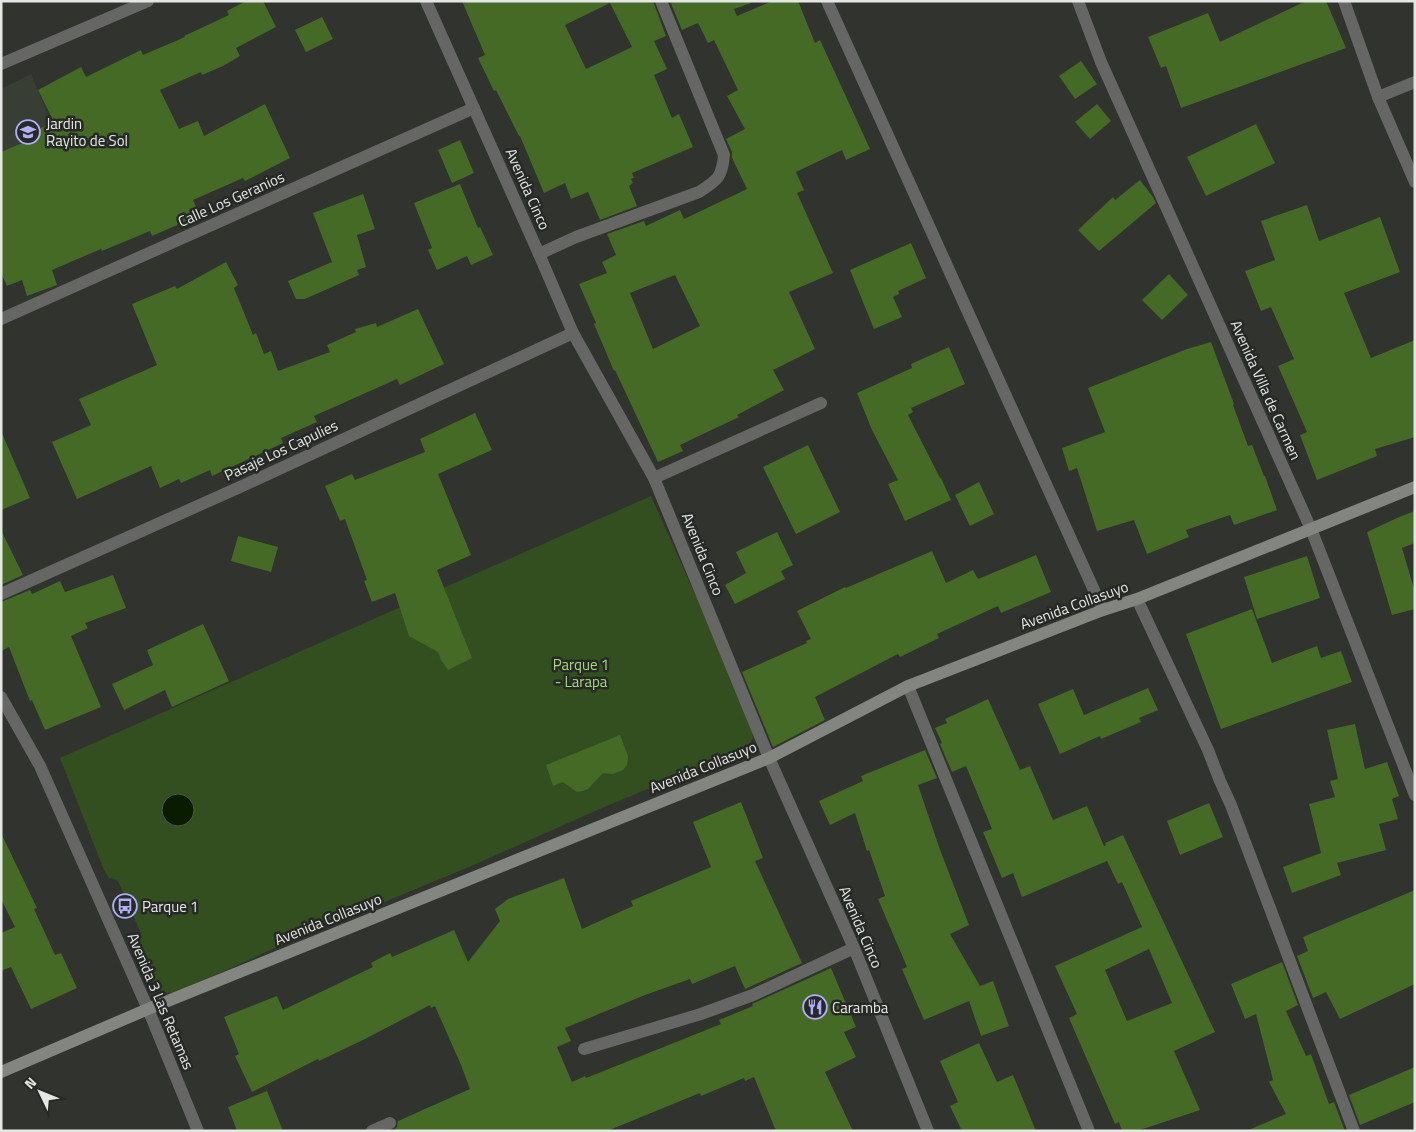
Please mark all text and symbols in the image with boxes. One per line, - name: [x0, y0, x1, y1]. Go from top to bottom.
- place label: Jardin Rayito de Sol: [46, 112, 128, 152]
- school or university icon: Jardin Rayito de Sol: [15, 119, 41, 145]
- street label: Avenida Cinco: [500, 144, 556, 234]
- street label: Calle Los Geranios: [174, 165, 288, 233]
- street label: Avenida Villa de Carmen: [1225, 316, 1307, 464]
- street label: Pasaje Los Capulies: [220, 414, 342, 486]
- street label: Avenida Cinco: [676, 509, 730, 599]
- street label: Avenida Collasuyo: [1017, 575, 1131, 635]
- park label: Parque 1 - Larapa: [553, 653, 609, 693]
- street label: Avenida Collasuyo: [646, 735, 760, 799]
- street label: Avenida Cinco: [833, 882, 889, 972]
- street label: Avenida Collasuyo: [271, 887, 385, 951]
- bus stop icon: Parque 1: [112, 893, 138, 919]
- place label: Parque 1: [142, 895, 198, 918]
- street label: Avenida 3 Las Retamas: [122, 929, 200, 1073]
- restaurant icon: Caramba: [802, 994, 828, 1020]
- place label: Caramba: [832, 996, 889, 1019]
- north arrow: [15, 1067, 65, 1117]
- text: N: [19, 1072, 41, 1094]

